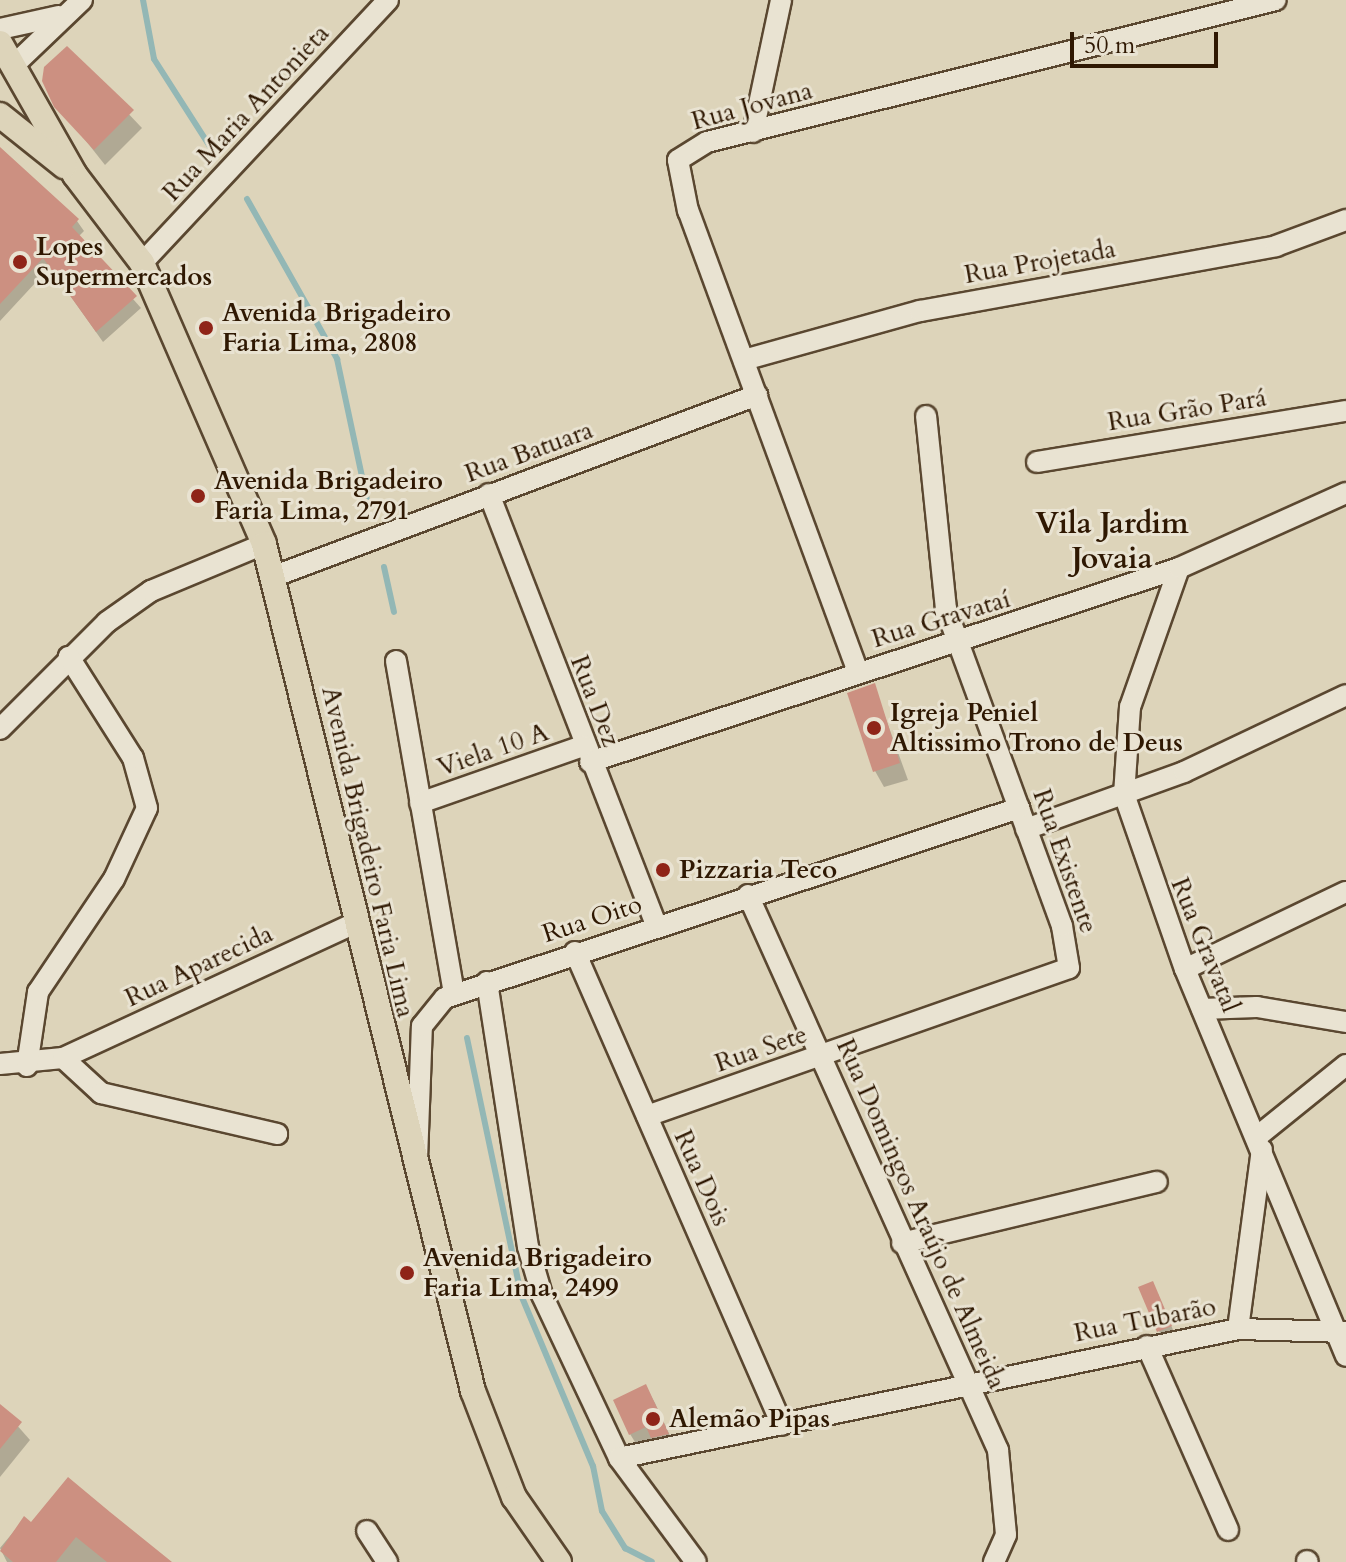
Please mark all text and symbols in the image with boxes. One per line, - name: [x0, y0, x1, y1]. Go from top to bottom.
- scale bar: [1074, 16, 1222, 66]
- street label: Rua Maria Antonieta: [156, 18, 336, 208]
- text: 50 m: [1084, 29, 1135, 62]
- street label: Rua Jovana: [688, 75, 816, 137]
- place label: Lopes Supermercados: [36, 231, 212, 292]
- street label: Rua Projetada: [962, 233, 1118, 291]
- marker: Lopes Supermercados: [11, 253, 29, 271]
- place label: Avenida Brigadeiro Faria Lima, 2808: [222, 297, 451, 358]
- marker: Avenida Brigadeiro Faria Lima, 2808: [197, 319, 215, 337]
- street label: Rua Grão Pará: [1105, 382, 1269, 438]
- street label: Rua Batuara: [461, 414, 597, 490]
- place label: Avenida Brigadeiro Faria Lima, 2791: [214, 465, 443, 526]
- marker: Avenida Brigadeiro Faria Lima, 2791: [189, 487, 207, 505]
- district label: Vila Jardim Jovaia: [1035, 506, 1189, 576]
- street label: Rua Gravataí: [868, 583, 1014, 655]
- street label: Rua Dez: [563, 651, 627, 751]
- street label: Avenida Brigadeiro Faria Lima: [315, 683, 421, 1021]
- place label: Igreja Peniel Altissimo Trono de Deus: [890, 697, 1183, 758]
- street label: Viela 10 A: [433, 717, 553, 783]
- marker: Igreja Peniel Altissimo Trono de Deus: [865, 719, 883, 737]
- street label: Rua Existente: [1026, 785, 1104, 937]
- place label: Pizzaria Teco: [679, 854, 837, 886]
- marker: Pizzaria Teco: [654, 861, 672, 879]
- street label: Rua Gravatal: [1164, 873, 1246, 1017]
- street label: Rua Oito: [538, 888, 646, 950]
- street label: Rua Aparecida: [120, 918, 278, 1014]
- street label: Rua Sete: [711, 1019, 811, 1079]
- street label: Rua Domingos Araújo de Almeida: [830, 1034, 1012, 1394]
- street label: Rua Dois: [667, 1125, 737, 1231]
- place label: Avenida Brigadeiro Faria Lima, 2499: [423, 1242, 652, 1304]
- marker: Avenida Brigadeiro Faria Lima, 2499: [398, 1264, 416, 1282]
- street label: Rua Tubarão: [1071, 1291, 1219, 1349]
- place label: Alemão Pipas: [669, 1403, 830, 1435]
- marker: Alemão Pipas: [644, 1410, 662, 1428]

